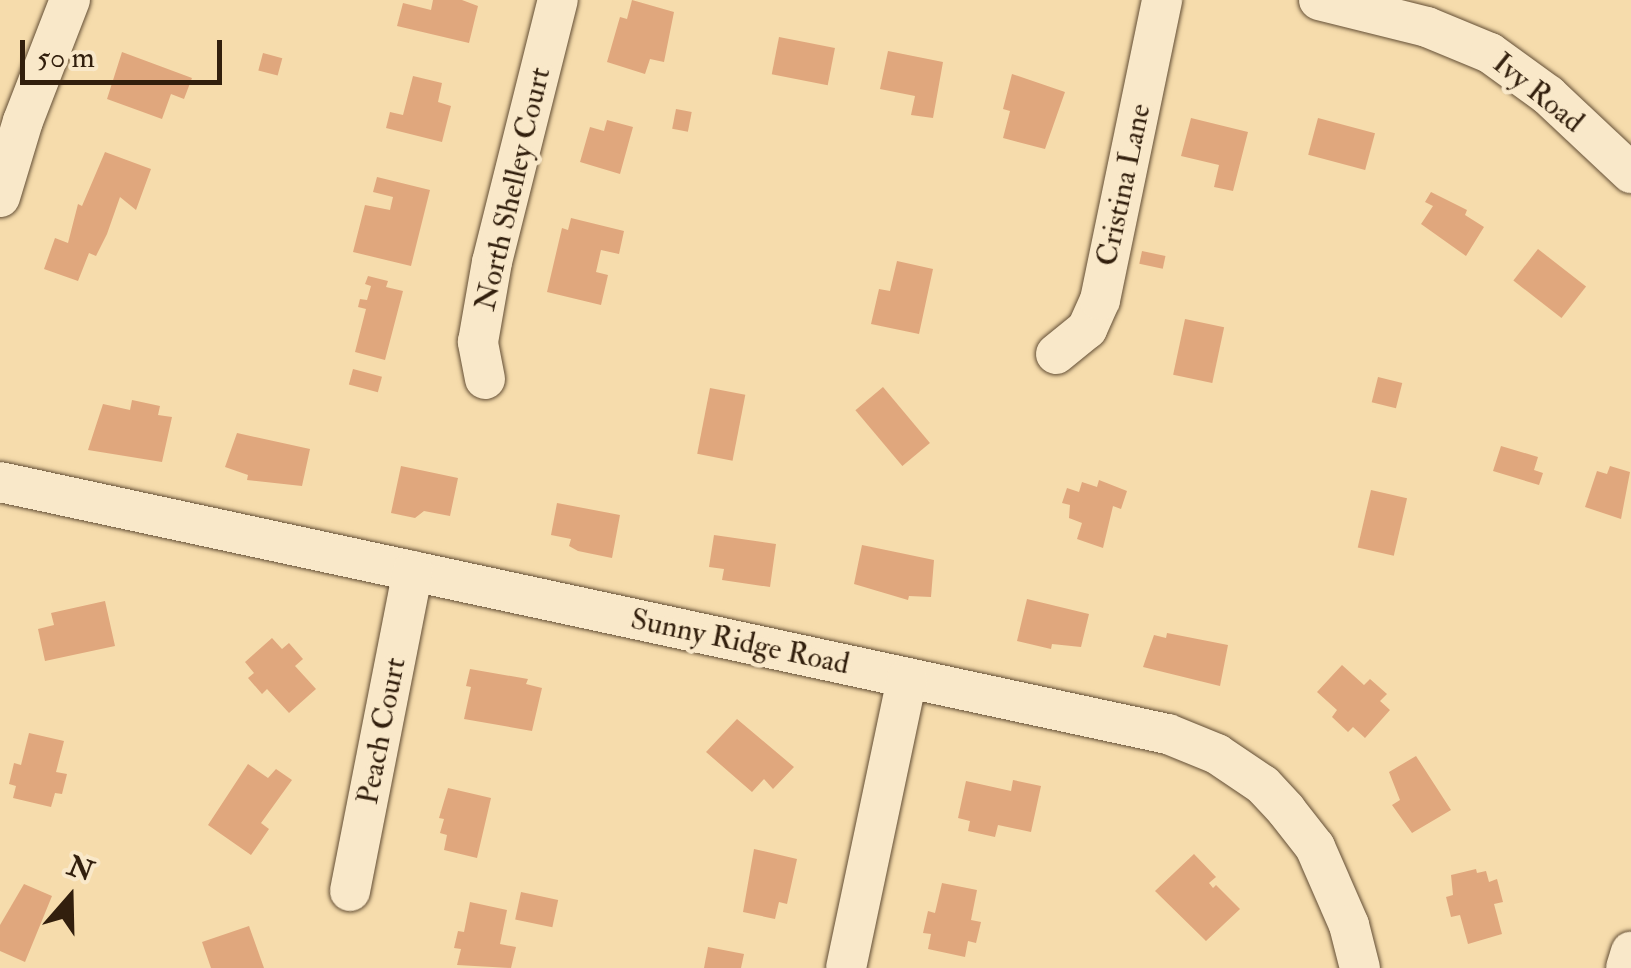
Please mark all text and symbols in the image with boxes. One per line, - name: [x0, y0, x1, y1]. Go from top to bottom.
- scale bar: [25, 20, 228, 82]
- text: 50 m: [37, 39, 95, 76]
- street label: Ivy Road: [1485, 45, 1591, 141]
- street label: North Shelley Court: [467, 64, 559, 314]
- street label: Cristina Lane: [1089, 101, 1159, 269]
- street label: Sunny Ridge Road: [627, 601, 853, 683]
- street label: Peach Court: [350, 655, 414, 807]
- north arrow: [20, 848, 120, 948]
- text: N: [63, 849, 98, 890]

